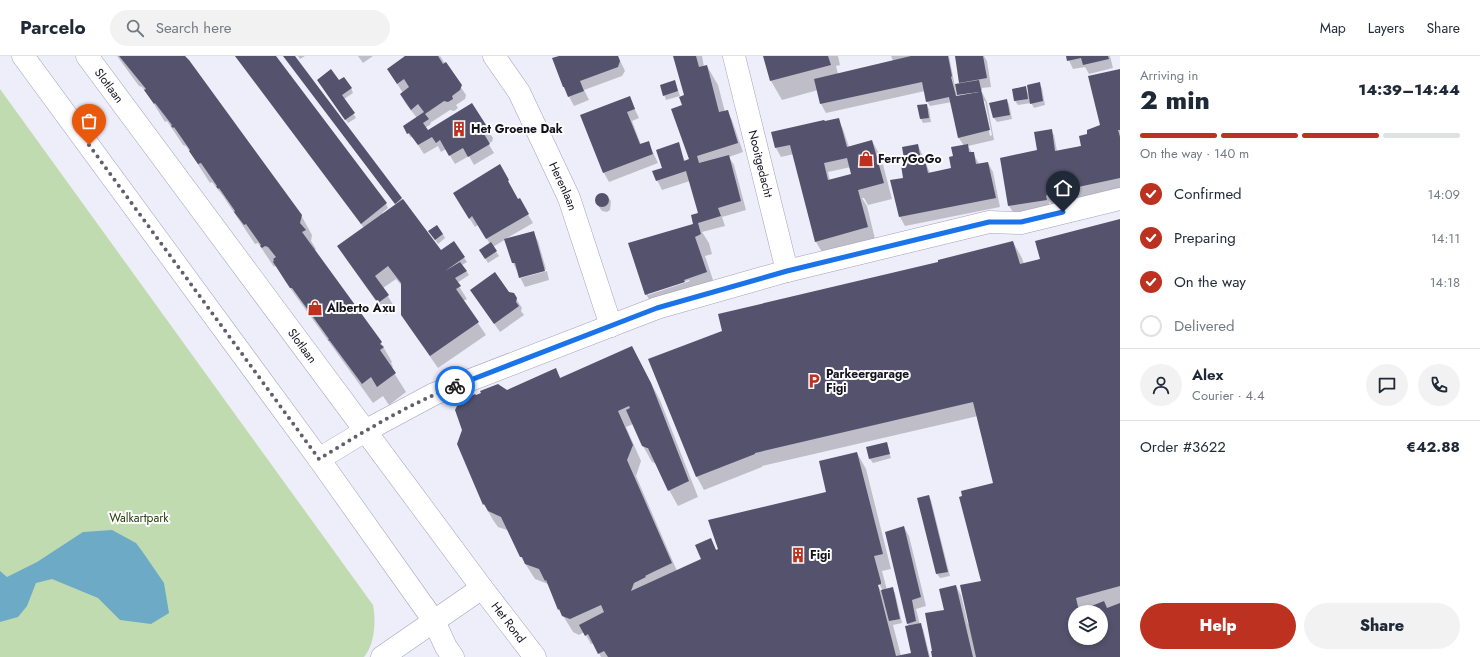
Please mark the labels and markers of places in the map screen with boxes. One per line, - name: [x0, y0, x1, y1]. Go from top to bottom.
- pin: [72, 104, 106, 145]
- building icon: Het Groene Dak: [450, 120, 468, 138]
- place label: Het Groene Dak: [471, 120, 563, 138]
- shop icon: FerryGoGo: [857, 150, 875, 168]
- place label: FerryGoGo: [878, 150, 942, 168]
- pin: [1046, 171, 1080, 212]
- shop icon: Alberto Axu: [306, 299, 324, 317]
- place label: Alberto Axu: [326, 299, 395, 317]
- place label: Parkeergarage Figi: [826, 365, 909, 397]
- parking icon: Parkeergarage Figi: [805, 372, 823, 390]
- building icon: Figi: [789, 546, 807, 564]
- place label: Figi: [810, 546, 831, 564]

